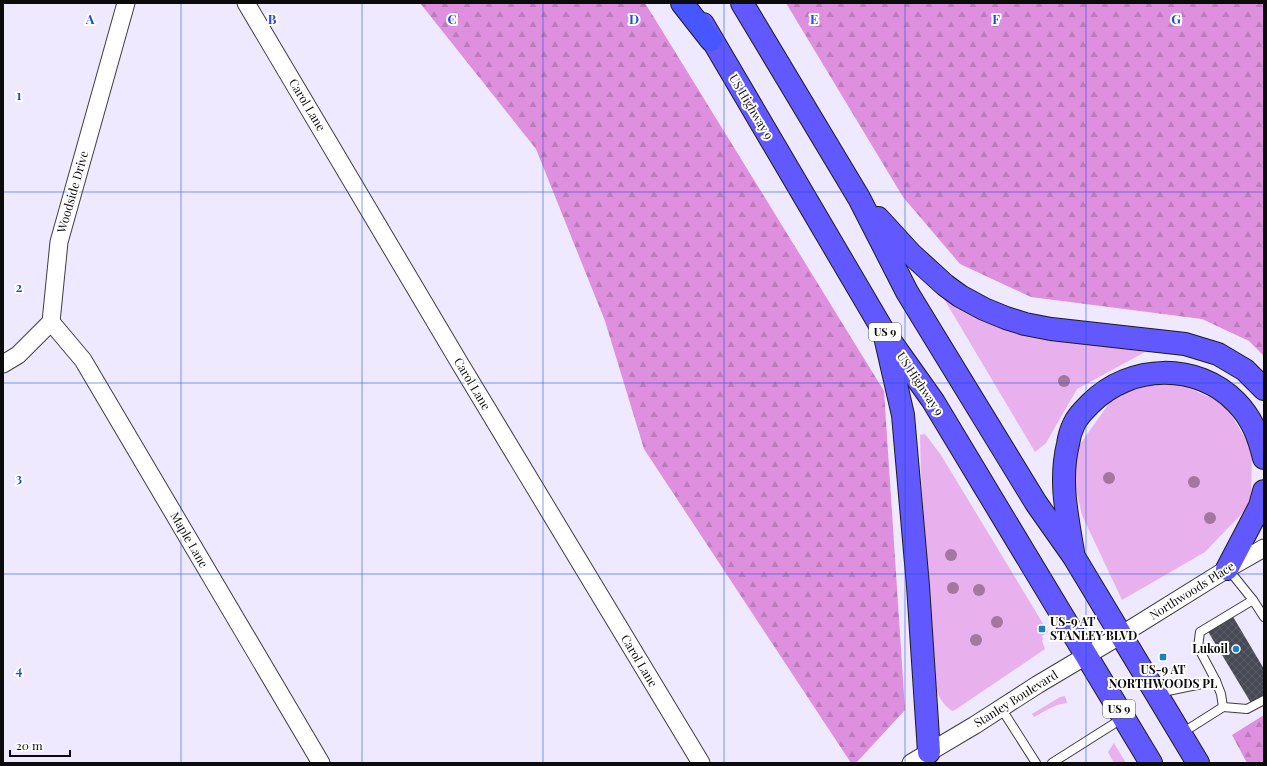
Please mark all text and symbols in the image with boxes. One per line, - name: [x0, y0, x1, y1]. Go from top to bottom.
- text: A: [85, 10, 95, 27]
- text: B: [268, 10, 277, 27]
- text: C: [447, 10, 457, 27]
- text: D: [629, 10, 639, 27]
- text: E: [810, 10, 818, 27]
- text: F: [992, 10, 1000, 27]
- text: G: [1171, 10, 1181, 27]
- street label: US Highway 9: [726, 71, 778, 142]
- street label: Carol Lane: [286, 75, 330, 134]
- text: 1: [17, 86, 22, 103]
- street label: Woodside Drive: [52, 149, 91, 235]
- text: 2: [16, 278, 23, 295]
- road number: US 9: [869, 323, 901, 341]
- street label: US Highway 9: [894, 349, 948, 418]
- street label: Carol Lane: [451, 354, 495, 413]
- text: 3: [16, 469, 22, 486]
- street label: Maple Lane: [167, 509, 212, 570]
- street label: Northwoods Place: [1146, 558, 1237, 623]
- place label: US-9 AT STANLEY BLVD: [1050, 613, 1137, 643]
- marker: US-9 AT STANLEY BLVD: [1037, 624, 1047, 634]
- street label: Carol Lane: [618, 631, 662, 690]
- place label: Lukoil: [1192, 640, 1228, 656]
- marker: Lukoil: [1231, 644, 1241, 654]
- marker: US-9 AT NORTHWOODS PL: [1158, 652, 1168, 662]
- text: 4: [16, 661, 23, 678]
- place label: US-9 AT NORTHWOODS PL: [1109, 661, 1218, 691]
- street label: Stanley Boulevard: [970, 666, 1060, 730]
- road number: US 9: [1103, 700, 1135, 718]
- scale bar: [10, 732, 70, 758]
- text: 20 m: [16, 737, 43, 753]

